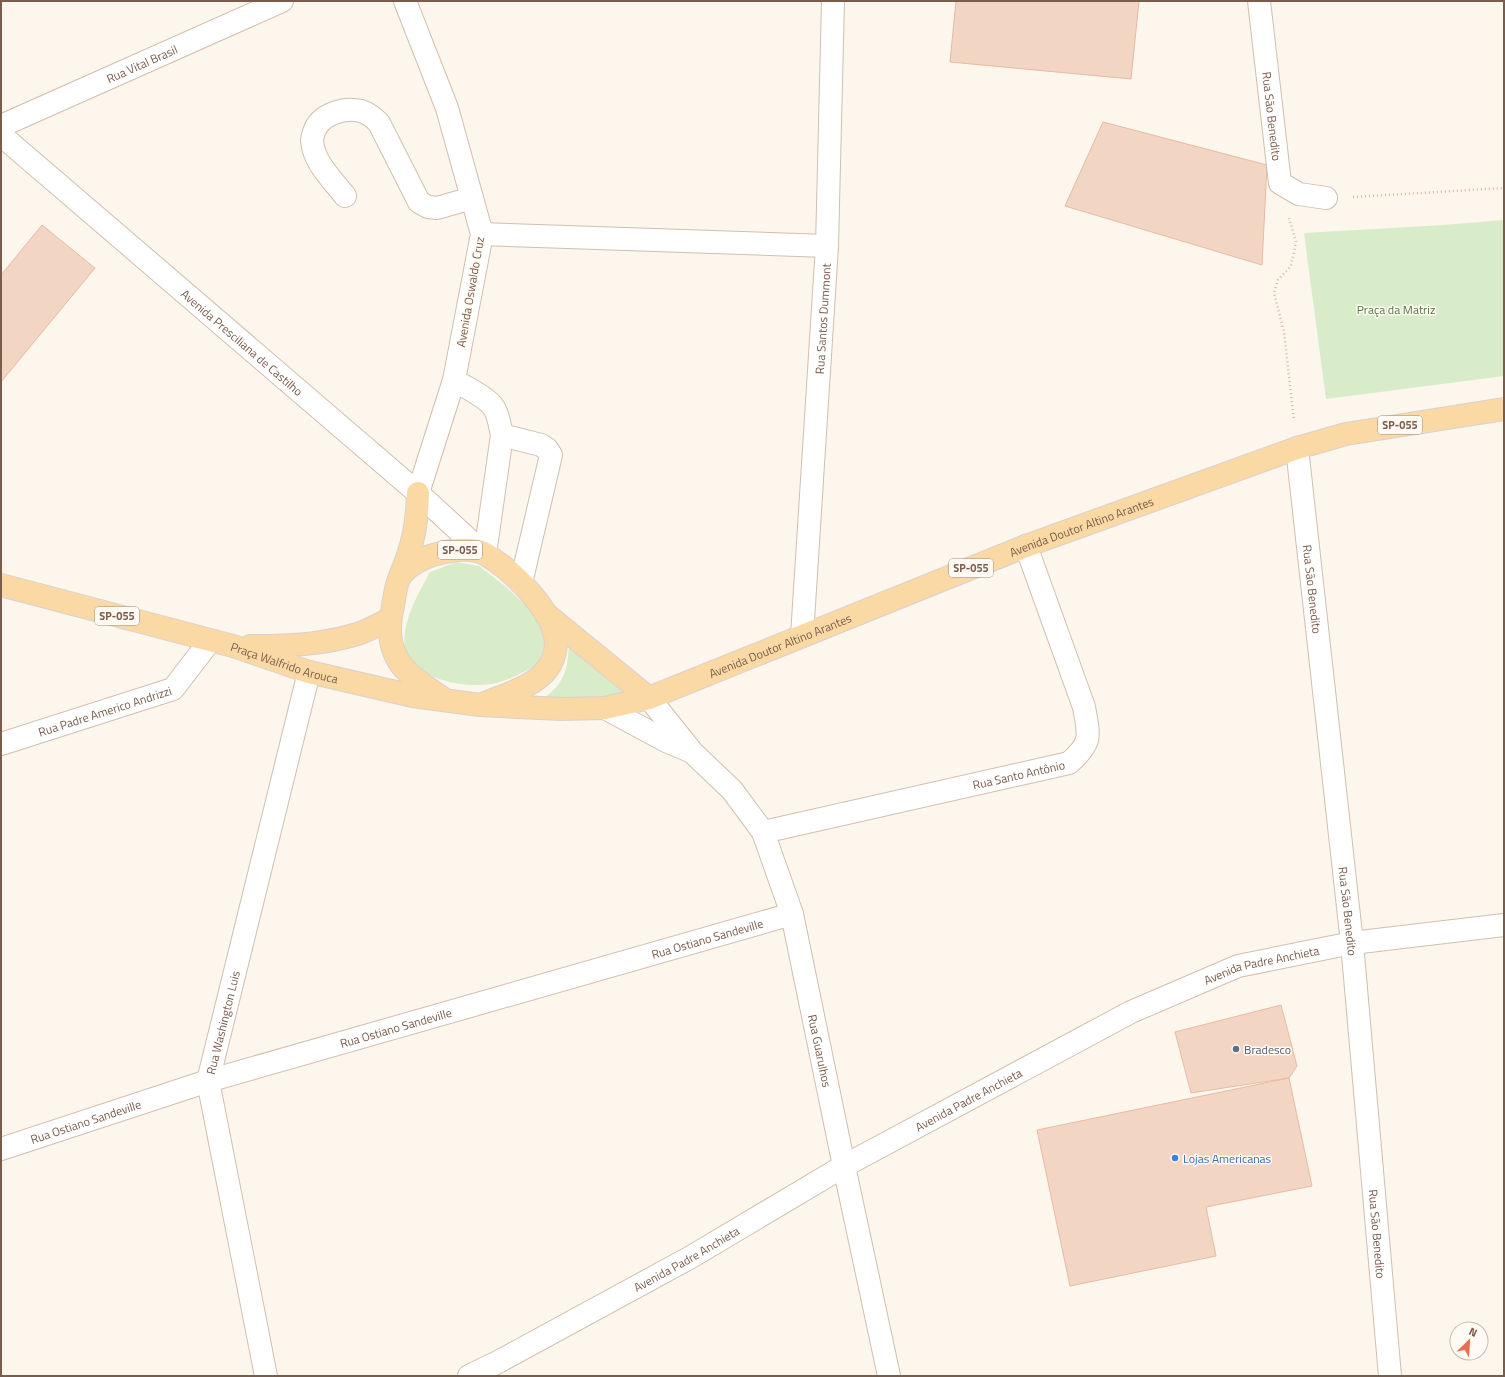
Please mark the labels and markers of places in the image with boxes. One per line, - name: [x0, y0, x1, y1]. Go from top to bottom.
- place label: Bradesco: [1244, 1040, 1291, 1059]
- marker: Bradesco: [1231, 1044, 1241, 1054]
- place label: Lojas Americanas: [1183, 1149, 1272, 1168]
- marker: Lojas Americanas: [1170, 1153, 1180, 1163]

